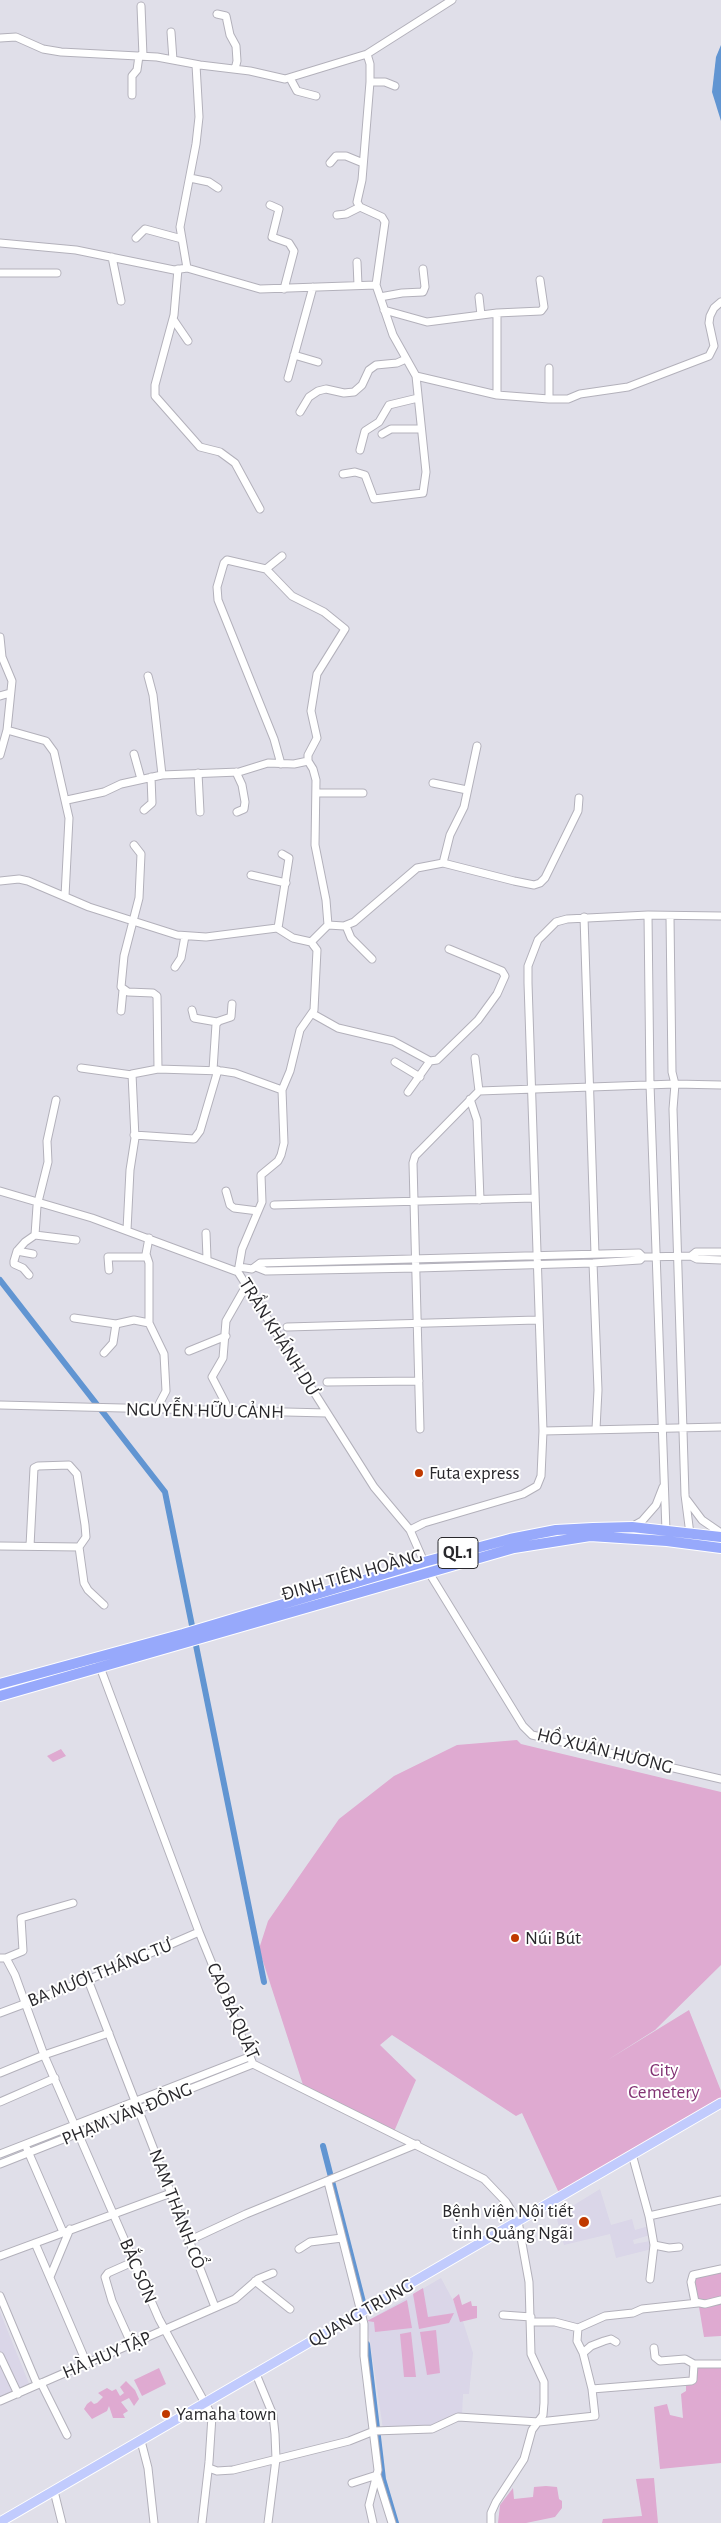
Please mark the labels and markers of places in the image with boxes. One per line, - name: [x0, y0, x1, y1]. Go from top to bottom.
- place label: Futa express: [429, 1462, 519, 1484]
- marker: Futa express: [413, 1467, 425, 1479]
- place label: Núi Bút: [525, 1927, 581, 1949]
- marker: Núi Bút: [509, 1932, 521, 1944]
- place label: Bệnh viện Nội tiết tỉnh Quảng Ngãi: [442, 2200, 573, 2244]
- marker: Bệnh viện Nội tiết tỉnh Quảng Ngãi: [577, 2215, 591, 2229]
- place label: Yamaha town: [176, 2403, 277, 2425]
- marker: Yamaha town: [160, 2408, 172, 2420]

